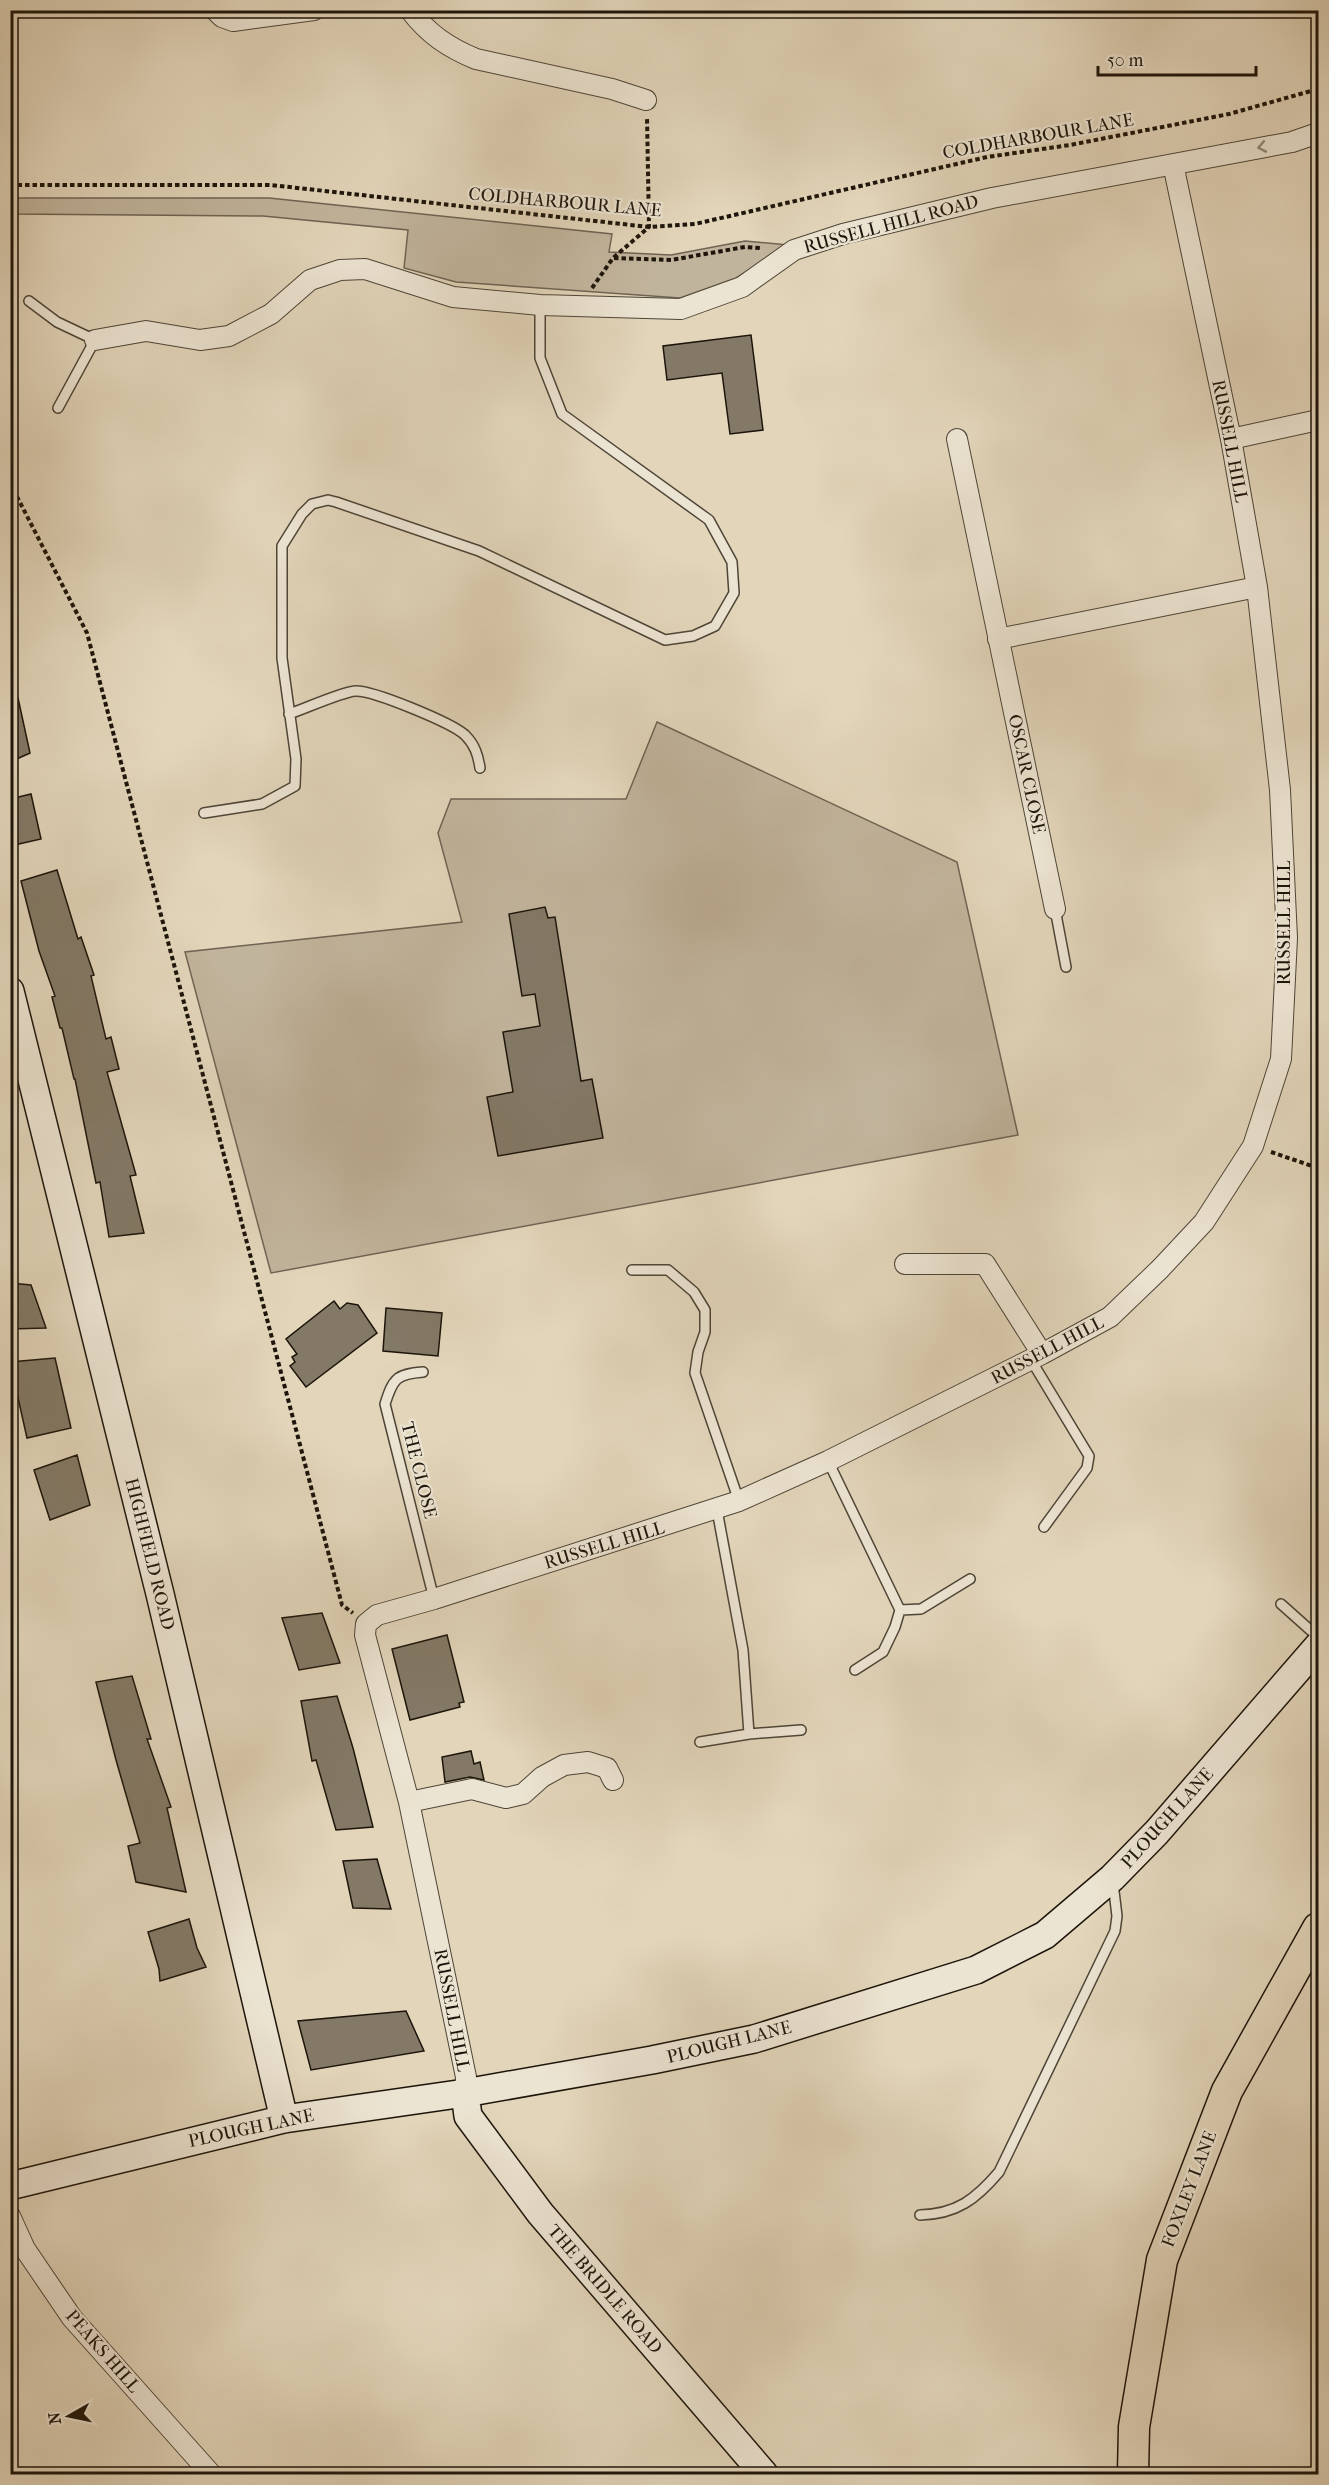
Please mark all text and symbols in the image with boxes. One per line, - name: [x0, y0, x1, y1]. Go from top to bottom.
- scale bar: [1098, 39, 1256, 77]
- text: 50 m: [1107, 50, 1144, 71]
- street label: COLDHARBOUR LANE: [941, 109, 1135, 164]
- one-way arrow: [1257, 140, 1267, 153]
- street label: COLDHARBOUR LANE: [468, 184, 662, 221]
- street label: RUSSELL HILL ROAD: [801, 191, 981, 258]
- street label: RUSSELL HILL: [1207, 378, 1252, 504]
- street label: OSCAR CLOSE: [1004, 712, 1049, 836]
- street label: RUSSELL HILL: [1274, 861, 1295, 985]
- street label: RUSSELL HILL: [987, 1312, 1107, 1389]
- street label: THE CLOSE: [396, 1420, 441, 1521]
- street label: HIGHFIELD ROAD: [120, 1476, 179, 1632]
- street label: RUSSELL HILL: [542, 1517, 667, 1574]
- street label: PLOUGH LANE: [1117, 1764, 1218, 1873]
- street label: RUSSELL HILL: [429, 1947, 474, 2073]
- street label: PLOUGH LANE: [665, 2017, 794, 2068]
- street label: PLOUGH LANE: [186, 2105, 316, 2152]
- street label: FOXLEY LANE: [1158, 2128, 1221, 2250]
- street label: THE BRIDLE ROAD: [543, 2221, 666, 2358]
- street label: PEAKS HILL: [61, 2306, 144, 2397]
- north arrow: [39, 2386, 99, 2446]
- text: N: [44, 2410, 65, 2426]

